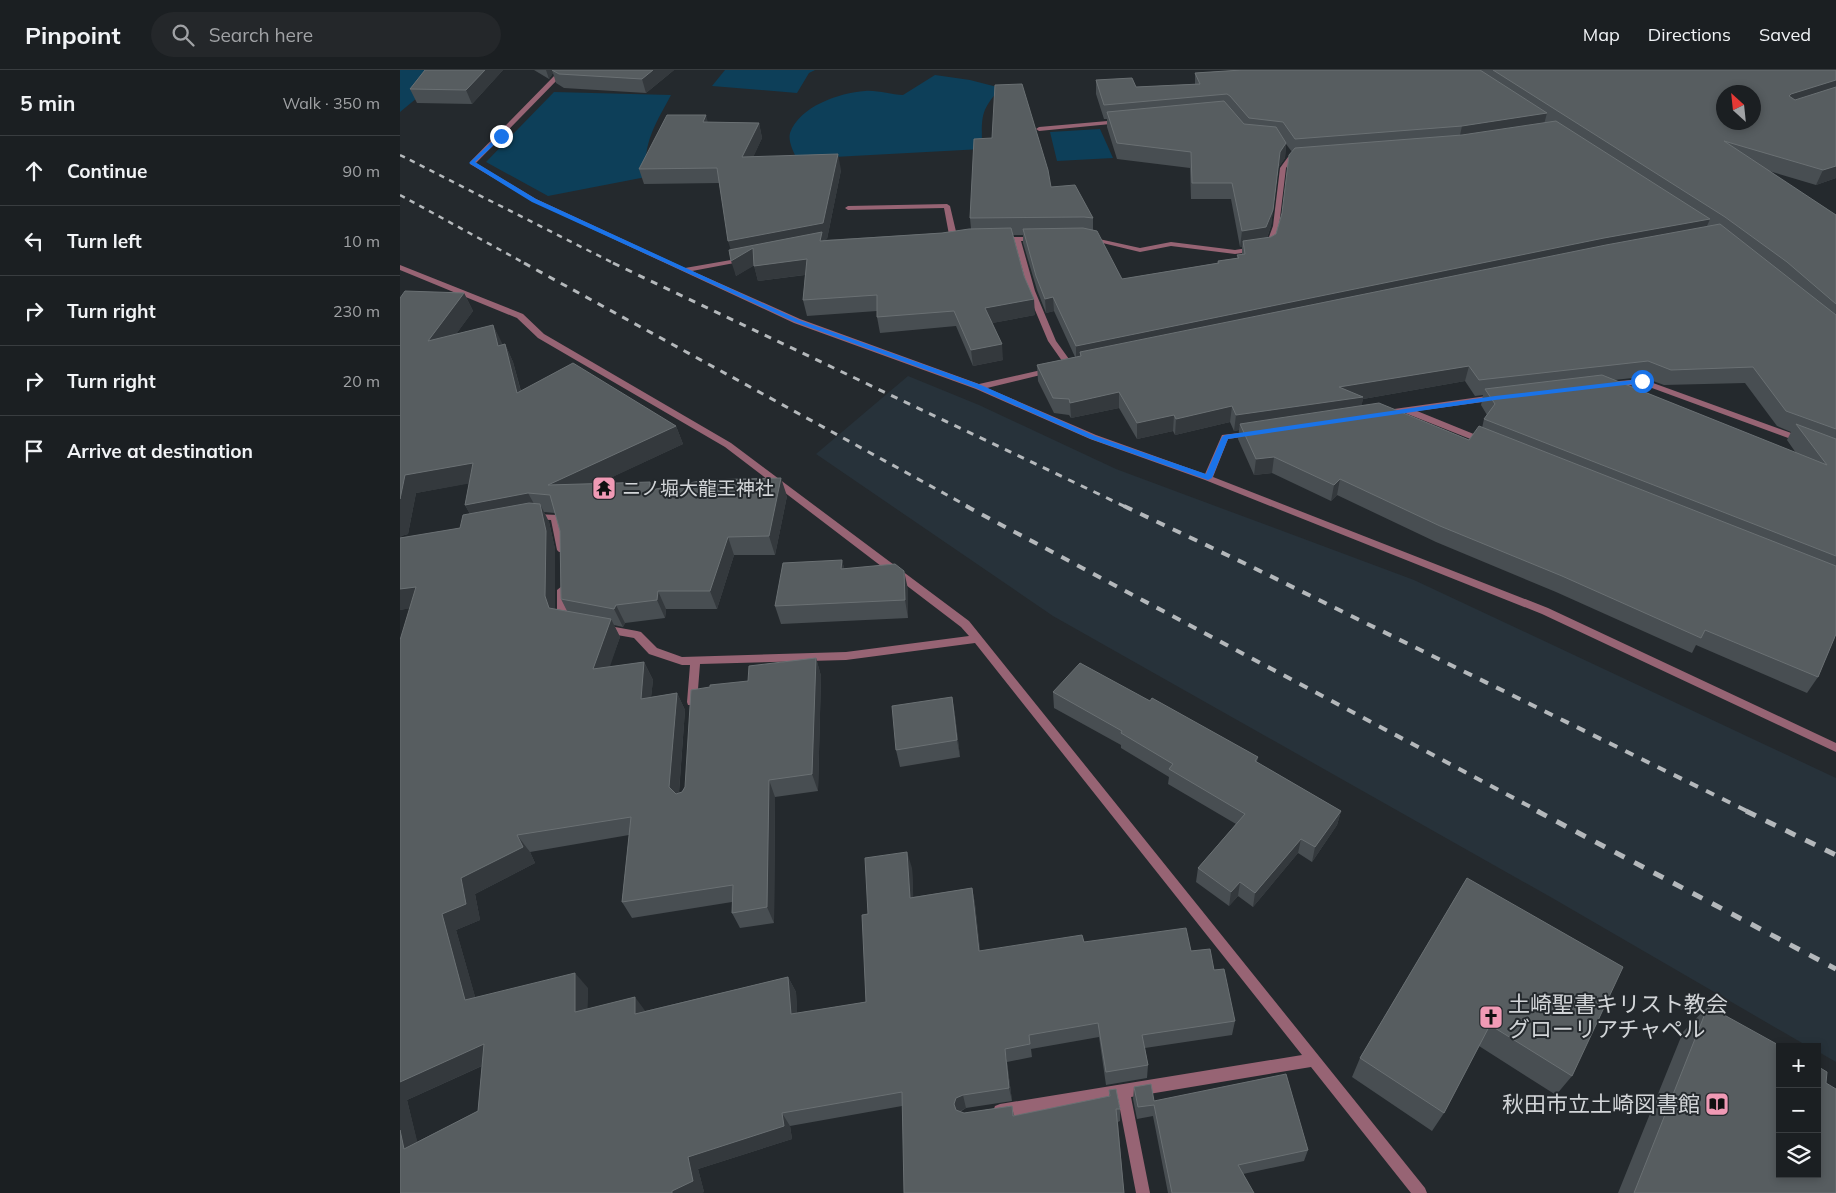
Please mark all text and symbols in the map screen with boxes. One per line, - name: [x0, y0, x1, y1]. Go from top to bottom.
- search box: [151, 12, 501, 57]
- text: Pinpoint: [25, 20, 121, 50]
- icon: search: [169, 21, 197, 49]
- text: Search here: [209, 23, 313, 47]
- text: Map: [1583, 23, 1620, 46]
- text: Directions: [1648, 23, 1731, 46]
- text: Saved: [1759, 23, 1811, 46]
- north arrow: [1716, 85, 1761, 130]
- text: 5 min: [20, 90, 75, 116]
- text: Walk · 350 m: [282, 93, 380, 113]
- route end: [490, 125, 513, 148]
- icon: ahead: [20, 157, 48, 185]
- text: Continue: [67, 159, 147, 183]
- text: 90 m: [343, 161, 380, 181]
- icon: left: [20, 227, 48, 255]
- text: Turn left: [67, 229, 142, 253]
- text: 10 m: [343, 231, 380, 251]
- icon: right: [20, 297, 48, 325]
- text: Turn right: [67, 299, 156, 323]
- text: 230 m: [333, 301, 380, 321]
- icon: right: [20, 367, 48, 395]
- text: Turn right: [67, 369, 156, 393]
- route start: [1631, 370, 1654, 393]
- text: 20 m: [343, 371, 380, 391]
- icon: arrive: [20, 437, 48, 465]
- text: Arrive at destination: [67, 439, 253, 463]
- temple icon: ニノ堀大龍王神社: [591, 475, 617, 501]
- place label: ニノ堀大龍王神社: [622, 476, 774, 500]
- place label: 土崎聖書キリスト教会 グローリアチャペル: [1508, 990, 1728, 1043]
- church icon: 土崎聖書キリスト教会 グローリアチャペル: [1478, 1004, 1504, 1030]
- map controls: [1776, 1043, 1821, 1178]
- button: +: [1776, 1043, 1821, 1088]
- button: −: [1776, 1088, 1821, 1133]
- place label: 秋田市立土崎図書館: [1502, 1090, 1700, 1118]
- library icon: 秋田市立土崎図書館: [1704, 1091, 1730, 1117]
- button: layers: [1776, 1133, 1821, 1178]

